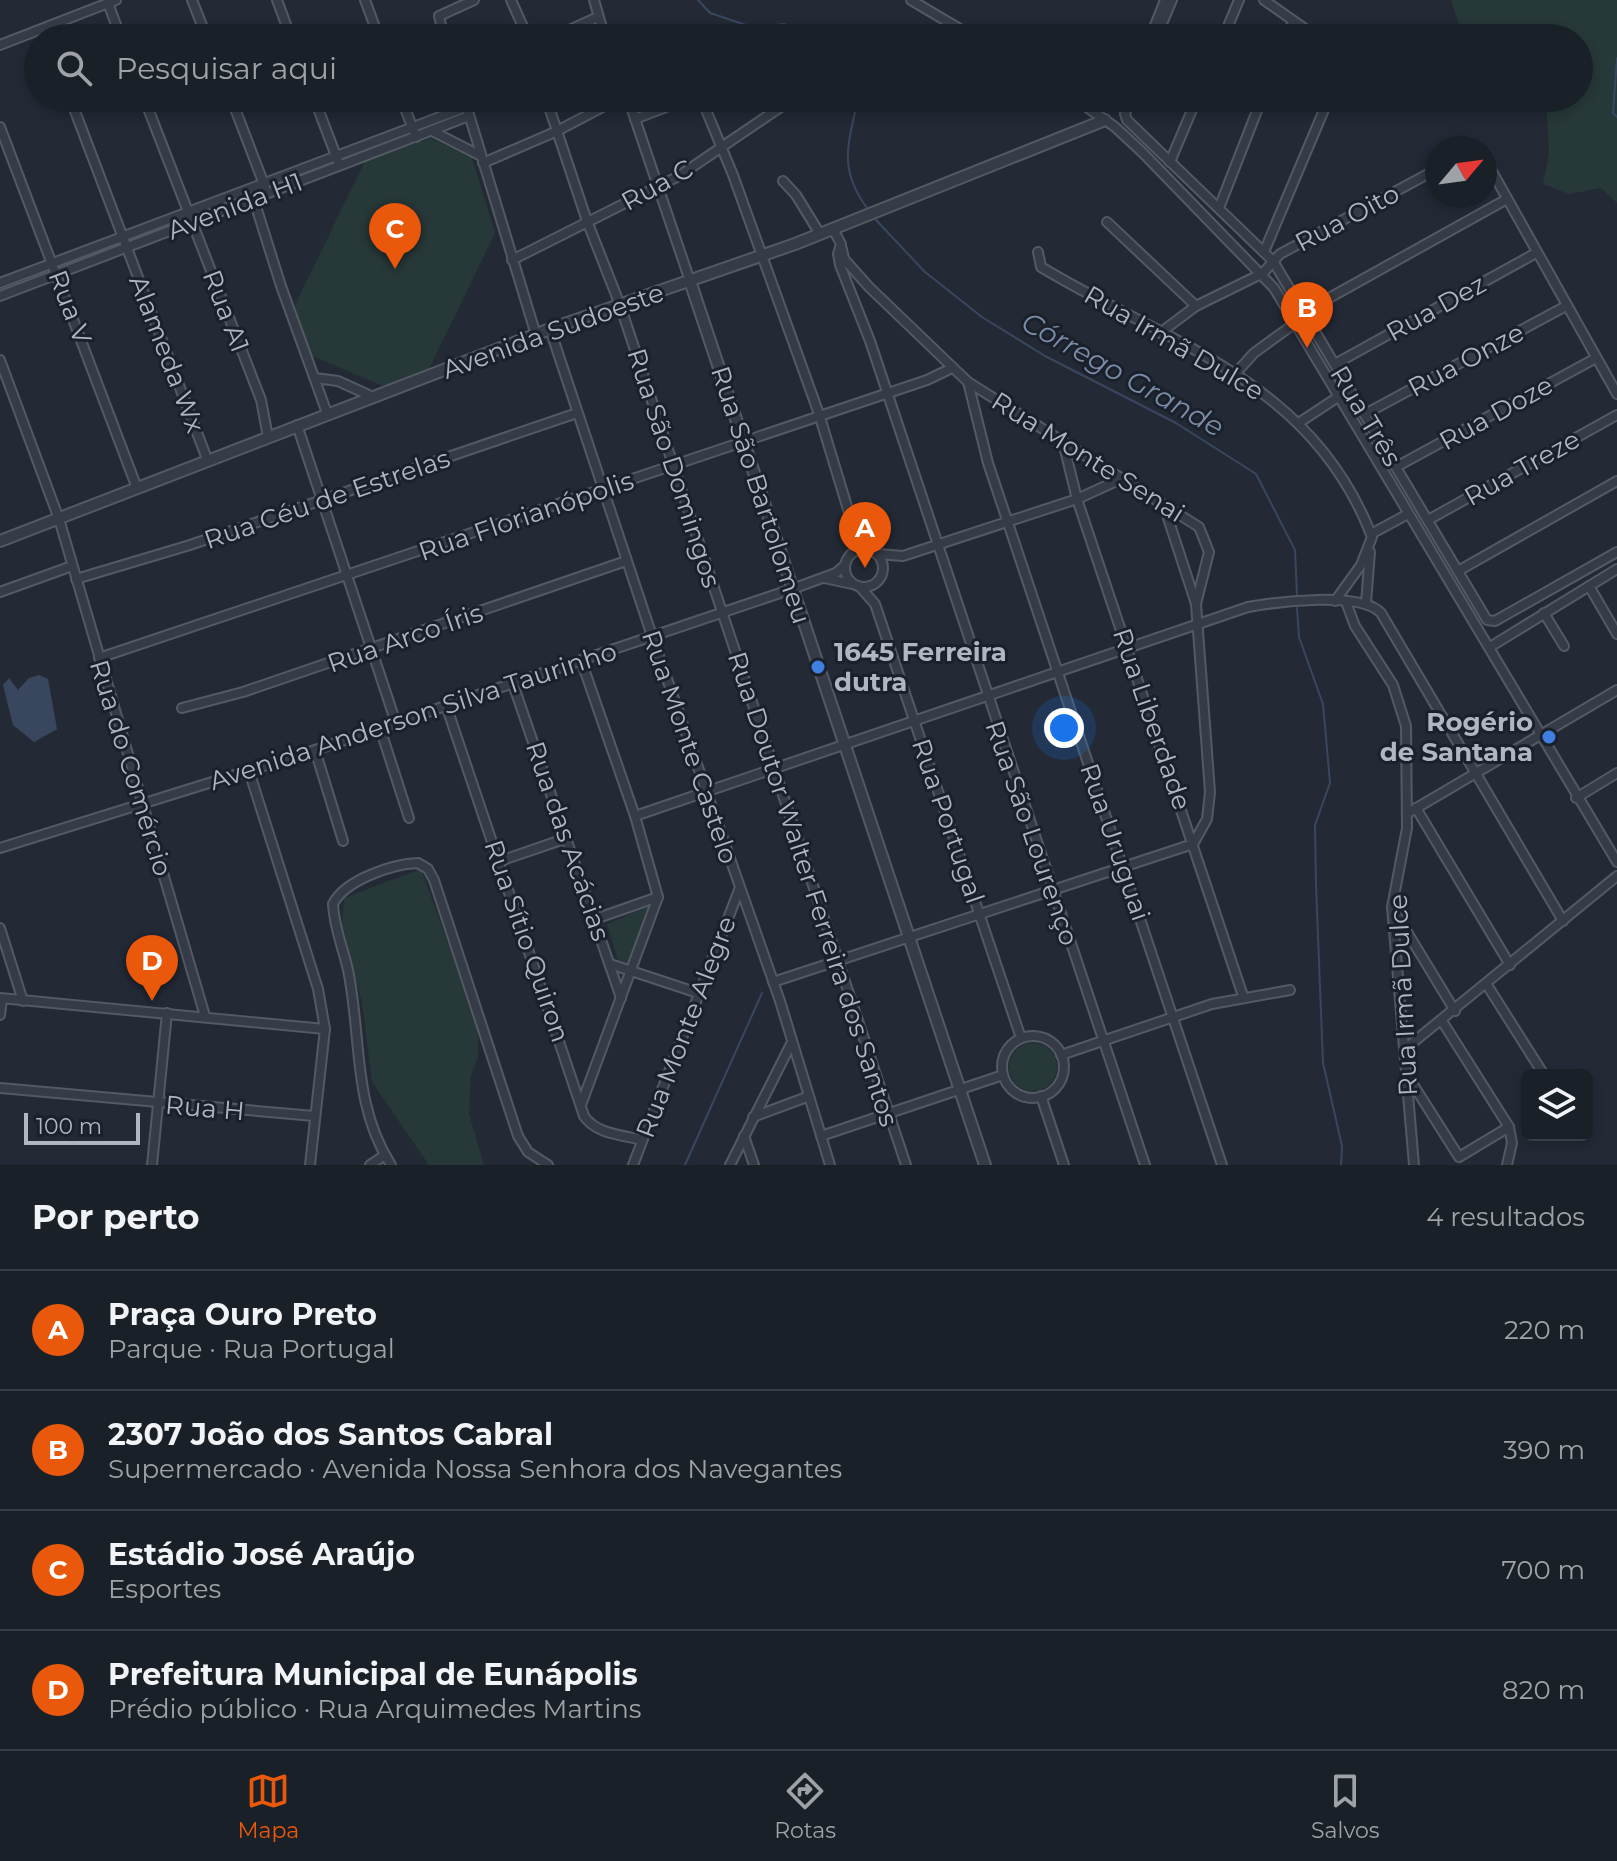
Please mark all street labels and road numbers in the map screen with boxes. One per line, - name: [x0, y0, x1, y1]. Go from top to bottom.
- street label: Rua C: [616, 152, 698, 218]
- street label: Avenida H1: [163, 166, 307, 246]
- street label: Rua Oito: [1289, 177, 1405, 259]
- street label: Rua A1: [196, 265, 256, 357]
- street label: Rua V: [41, 266, 99, 349]
- street label: Rua Dez: [1381, 268, 1491, 348]
- street label: Alameda Wx: [122, 271, 212, 437]
- street label: Avenida Sudoeste: [438, 276, 668, 386]
- street label: Rua Irmã Dulce: [1078, 279, 1270, 407]
- street label: Rua Onze: [1403, 316, 1529, 404]
- street label: Rua São Domingos: [620, 344, 728, 592]
- street label: Rua Três: [1324, 360, 1408, 472]
- street label: Rua São Bartolomeu: [704, 362, 818, 628]
- street label: Rua Doze: [1434, 369, 1558, 457]
- street label: Rua Monte Senai: [986, 385, 1190, 529]
- street label: Rua Treze: [1459, 423, 1585, 513]
- street label: Rua Céu de Estrelas: [200, 442, 454, 556]
- street label: Rua Florianópolis: [414, 464, 638, 568]
- street label: Rua Arco Íris: [323, 596, 487, 680]
- street label: Rua Liberdade: [1106, 624, 1198, 814]
- street label: Rua Monte Castelo: [635, 626, 745, 868]
- street label: Avenida Anderson Silva Taurinho: [205, 635, 621, 797]
- street label: Rua Doutor Walter Ferreira dos Santos: [721, 647, 905, 1131]
- street label: Rua do Comércio: [83, 656, 179, 880]
- street label: Rua São Lourenço: [978, 716, 1086, 950]
- street label: Rua Portugal: [905, 734, 991, 908]
- street label: Rua das Acácias: [519, 737, 617, 945]
- street label: Rua Uruguai: [1073, 759, 1157, 925]
- street label: Rua Sítio Quiron: [477, 836, 577, 1046]
- street label: Rua Irmã Dulce: [1382, 893, 1424, 1097]
- street label: Rua Monte Alegre: [629, 912, 743, 1142]
- street label: Rua H: [164, 1089, 246, 1127]

